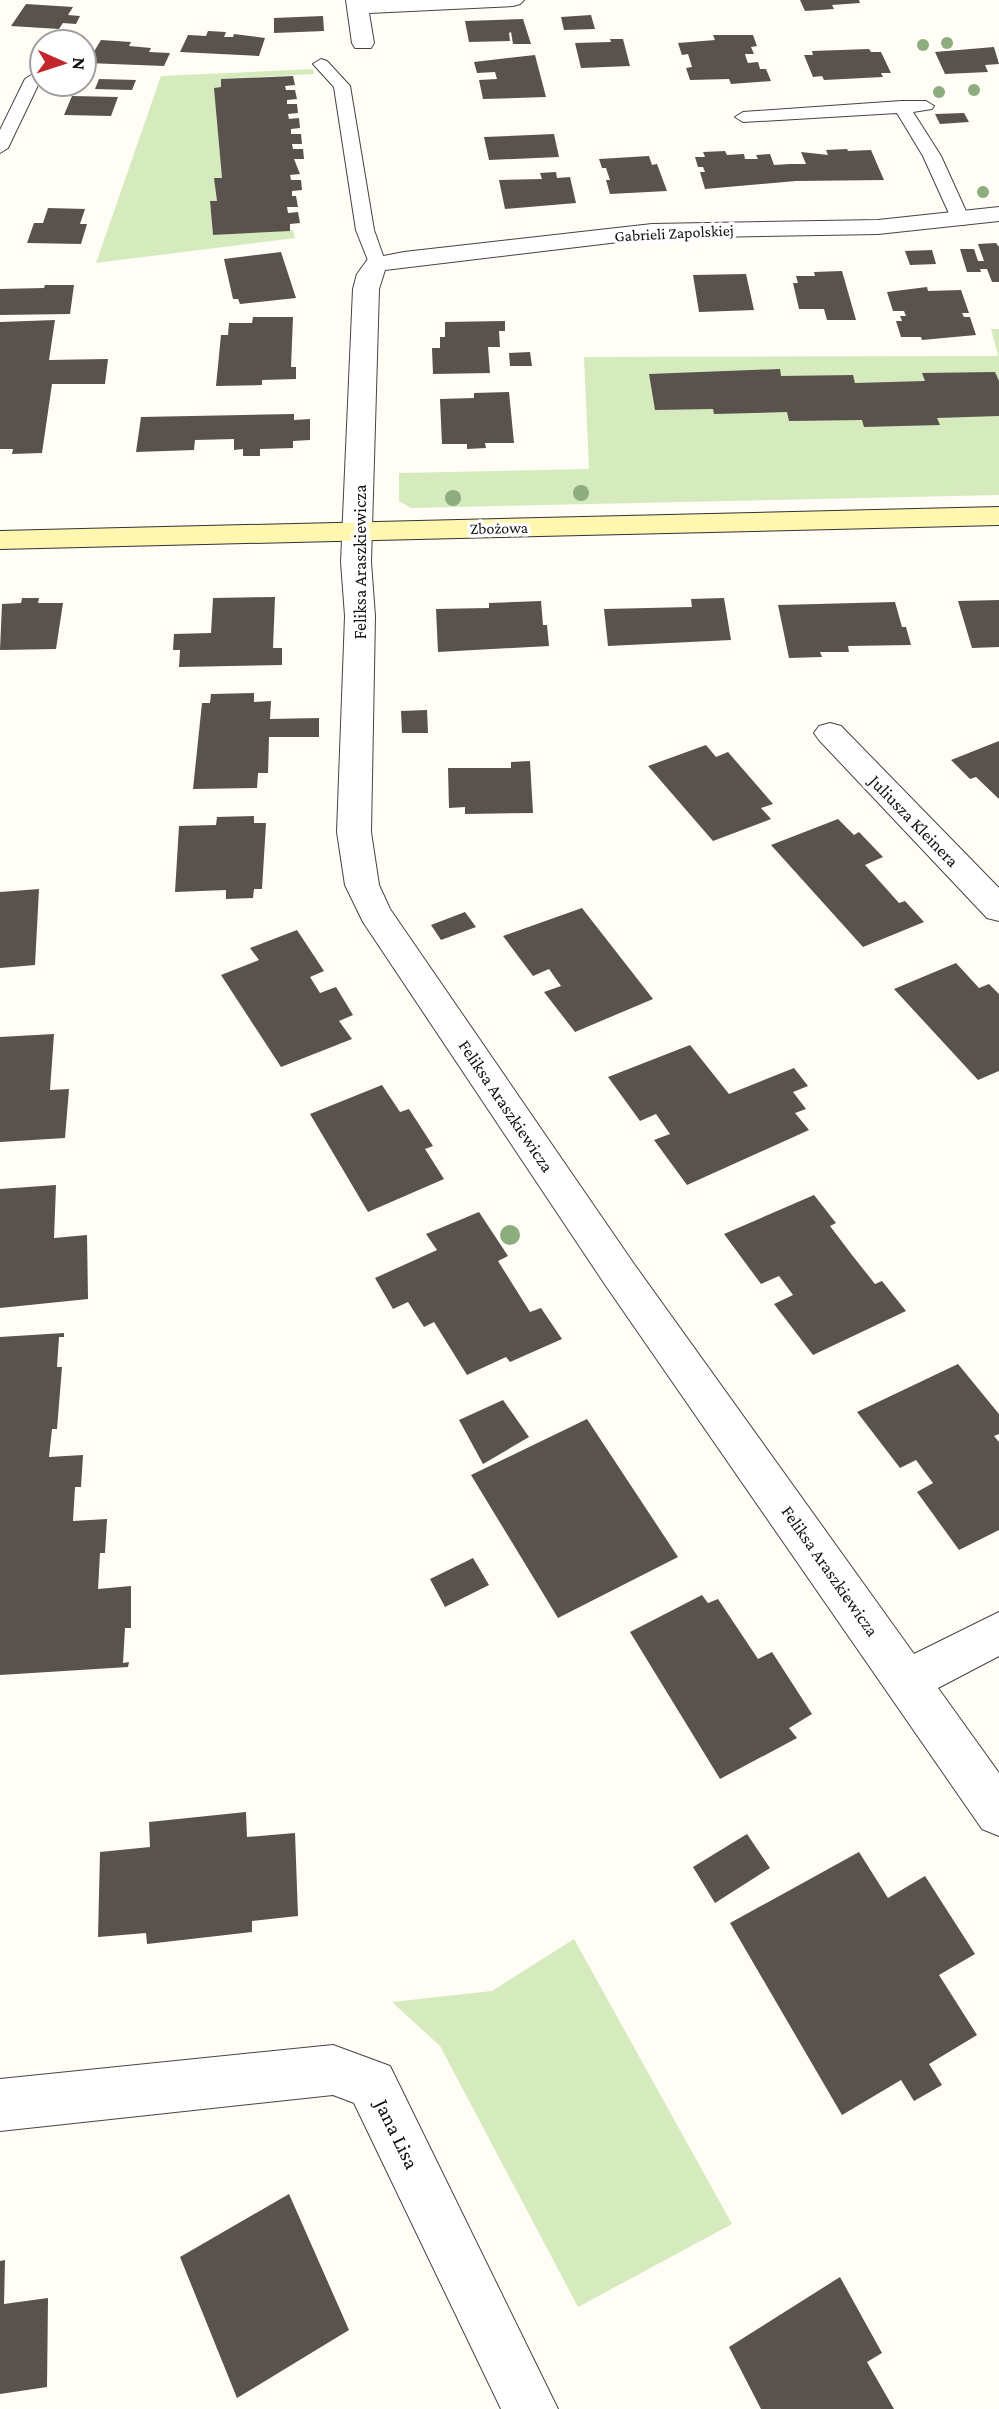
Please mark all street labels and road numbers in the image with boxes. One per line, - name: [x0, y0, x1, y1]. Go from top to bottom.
- street label: Gabrieli Zapolskiej: [614, 221, 734, 246]
- street label: Feliksa Araszkiewicza: [350, 484, 370, 640]
- street label: Zbożowa: [470, 519, 529, 537]
- street label: Juliusza Kleinera: [864, 769, 963, 871]
- street label: Feliksa Araszkiewicza: [454, 1036, 558, 1176]
- street label: Feliksa Araszkiewicza: [777, 1502, 883, 1640]
- street label: Jana Lisa: [369, 2093, 424, 2173]

